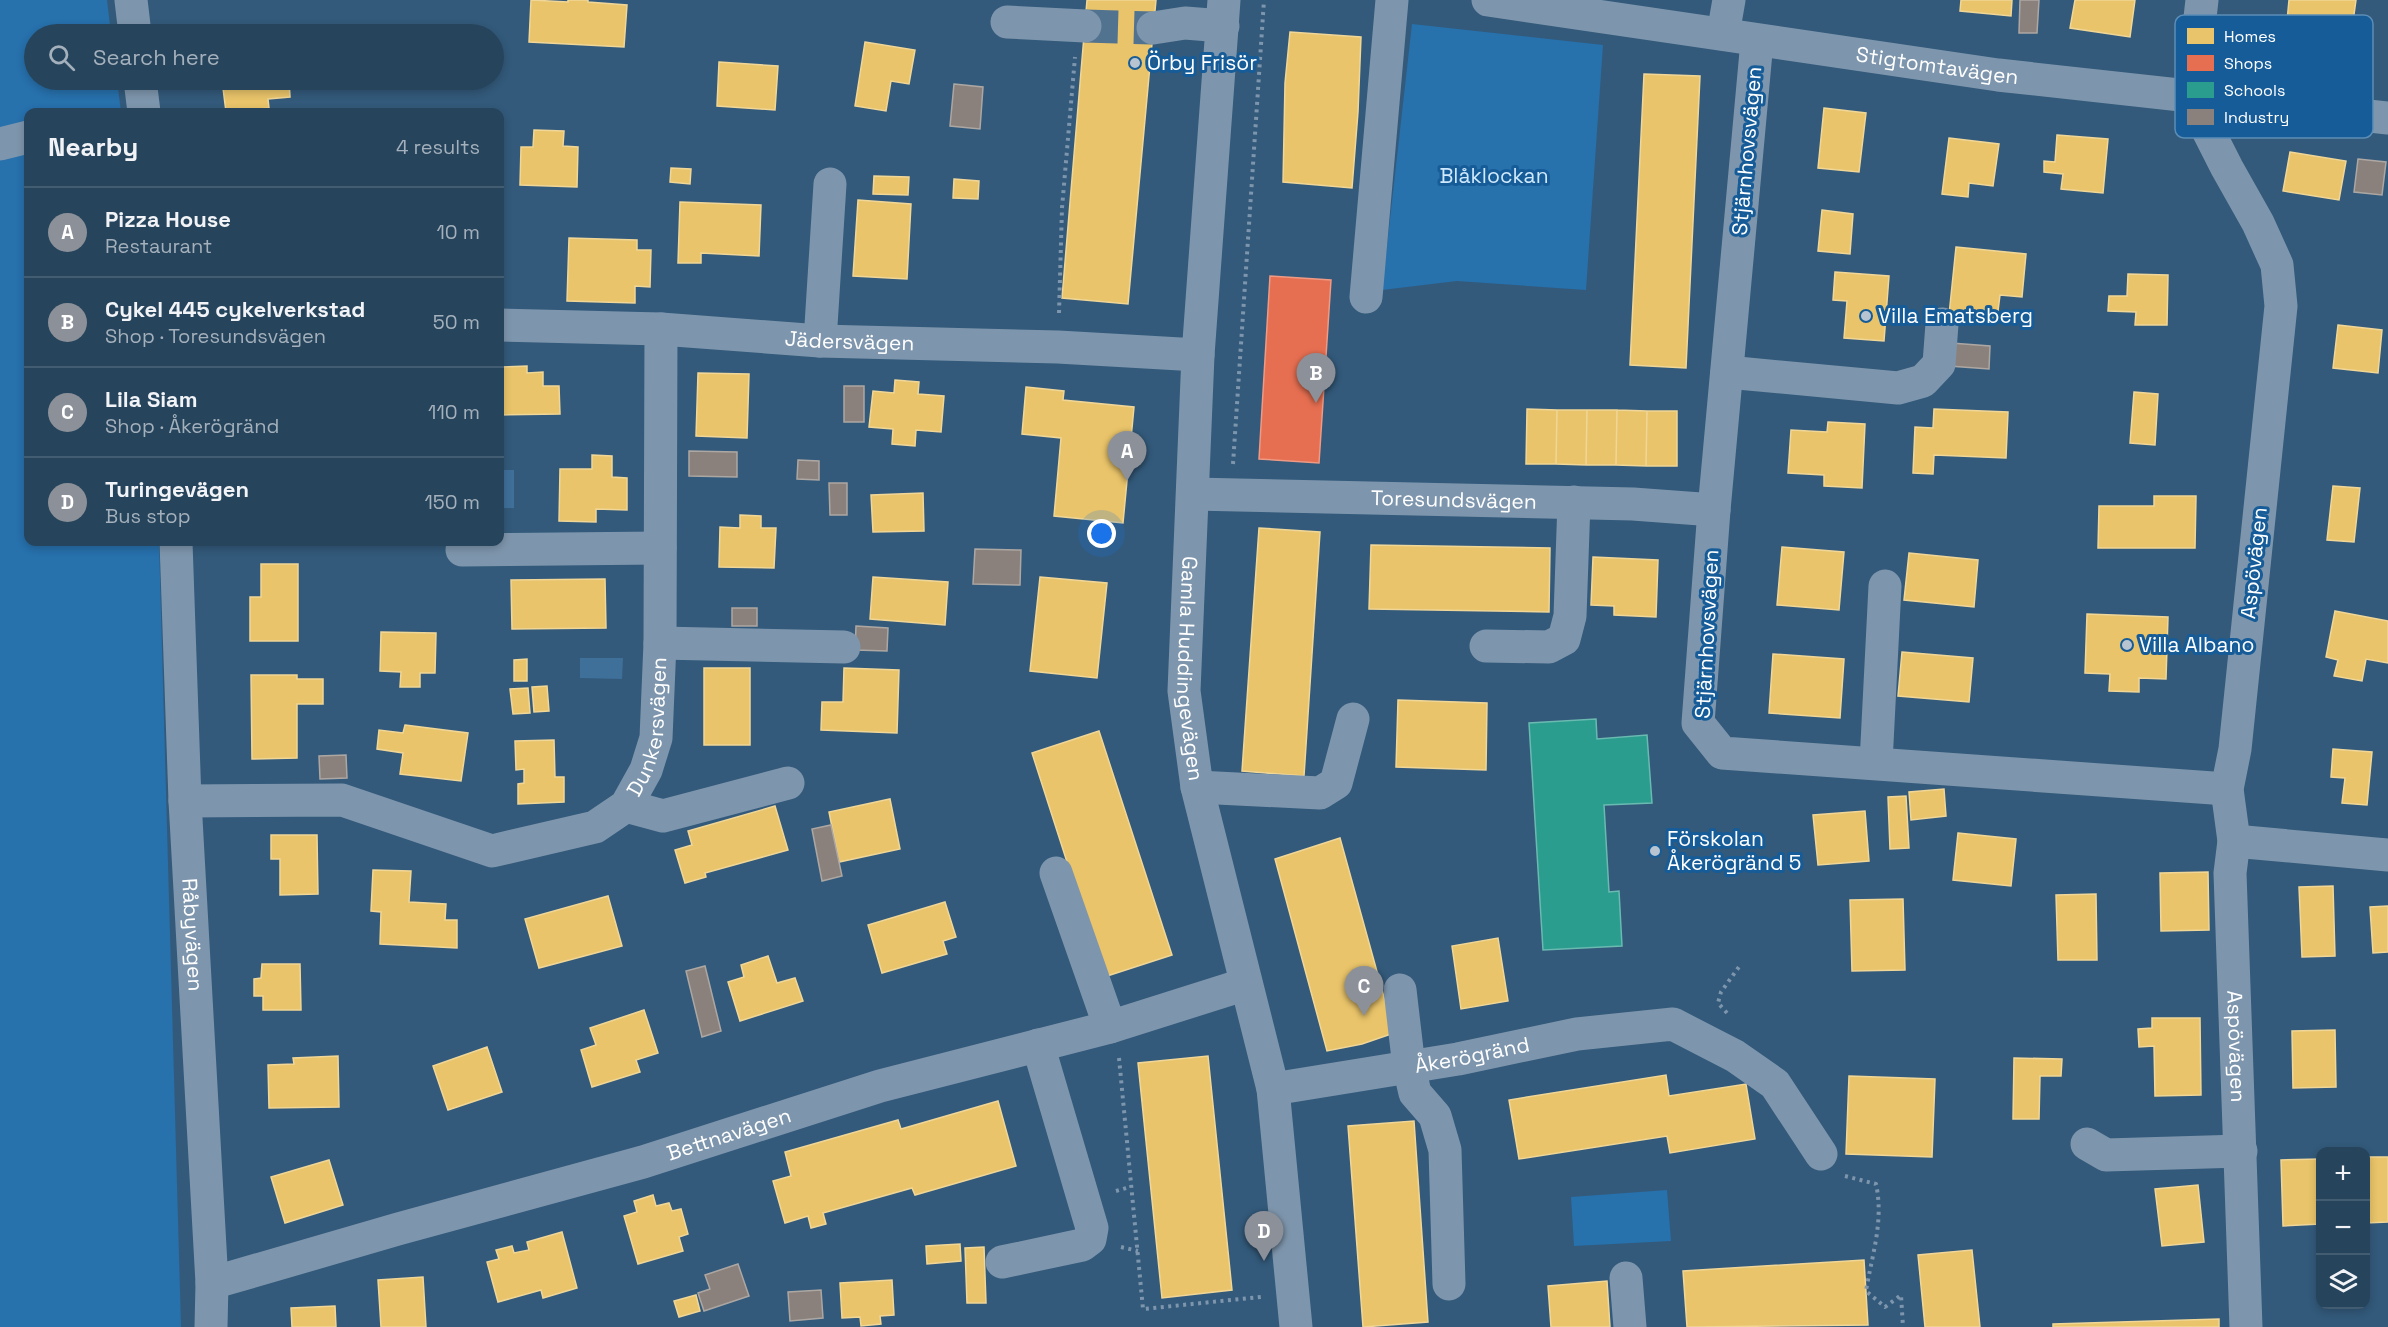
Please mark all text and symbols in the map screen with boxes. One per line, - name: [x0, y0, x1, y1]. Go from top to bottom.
- legend: [2175, 15, 2373, 138]
- search box: [24, 24, 504, 90]
- text: Homes: [2224, 26, 2276, 47]
- street label: Stigtomtavägen: [1854, 40, 2020, 90]
- icon: search: [45, 41, 78, 74]
- text: Search here: [93, 43, 220, 71]
- place label: Örby Frisör: [1147, 49, 1257, 76]
- text: Shops: [2224, 53, 2272, 74]
- marker: Örby Frisör: [1128, 56, 1142, 70]
- street label: Stjärnhovsvägen: [1726, 65, 1767, 236]
- text: Schools: [2224, 80, 2285, 101]
- text: Industry: [2224, 107, 2289, 128]
- text: Nearby: [48, 130, 138, 164]
- text: 4 results: [396, 134, 480, 160]
- park label: Blåklockan: [1439, 162, 1549, 189]
- text: Pizza House: [105, 205, 231, 233]
- text: A: [61, 219, 74, 245]
- text: 10 m: [436, 219, 480, 245]
- text: Restaurant: [105, 233, 212, 259]
- text: Cykel 445 cykelverkstad: [105, 295, 365, 323]
- place label: Villa Ematsberg: [1878, 302, 2033, 329]
- text: B: [61, 309, 74, 335]
- text: 50 m: [433, 309, 480, 335]
- marker: Villa Ematsberg: [1859, 309, 1873, 323]
- text: Shop · Toresundsvägen: [105, 323, 326, 349]
- street label: Jädersvägen: [784, 324, 915, 356]
- pin: B: [1296, 354, 1336, 403]
- text: Lila Siam: [105, 385, 198, 413]
- text: C: [61, 399, 74, 425]
- text: 110 m: [428, 399, 480, 425]
- text: Shop · Åkerögränd: [105, 413, 279, 439]
- pin: A: [1108, 432, 1146, 481]
- text: Turingevägen: [105, 475, 249, 503]
- street label: Toresundsvägen: [1371, 484, 1537, 515]
- text: D: [61, 489, 74, 515]
- text: 150 m: [425, 489, 480, 515]
- text: Bus stop: [105, 503, 191, 529]
- street label: Aspövägen: [2234, 506, 2273, 620]
- your location: [1087, 519, 1116, 548]
- street label: Stjärnhovsvägen: [1689, 549, 1724, 719]
- street label: Gamla Huddingevägen: [1171, 556, 1210, 782]
- place label: Villa Albano: [2139, 631, 2254, 658]
- marker: Villa Albano: [2120, 638, 2134, 652]
- street label: Dunkersvägen: [620, 656, 672, 801]
- place label: Förskolan Åkerögränd 5: [1667, 825, 1801, 876]
- marker: Förskolan Åkerögränd 5: [1648, 844, 1662, 858]
- street label: Råbyvägen: [176, 877, 210, 992]
- pin: C: [1344, 966, 1384, 1016]
- street label: Aspövägen: [2221, 990, 2252, 1103]
- street label: Åkerögränd: [1413, 1030, 1532, 1079]
- street label: Bettnavägen: [663, 1101, 794, 1166]
- map controls: [2316, 1147, 2370, 1309]
- button: +: [2316, 1147, 2370, 1201]
- button: −: [2316, 1201, 2370, 1255]
- pin: D: [1244, 1212, 1284, 1261]
- button: layers: [2316, 1255, 2370, 1309]

